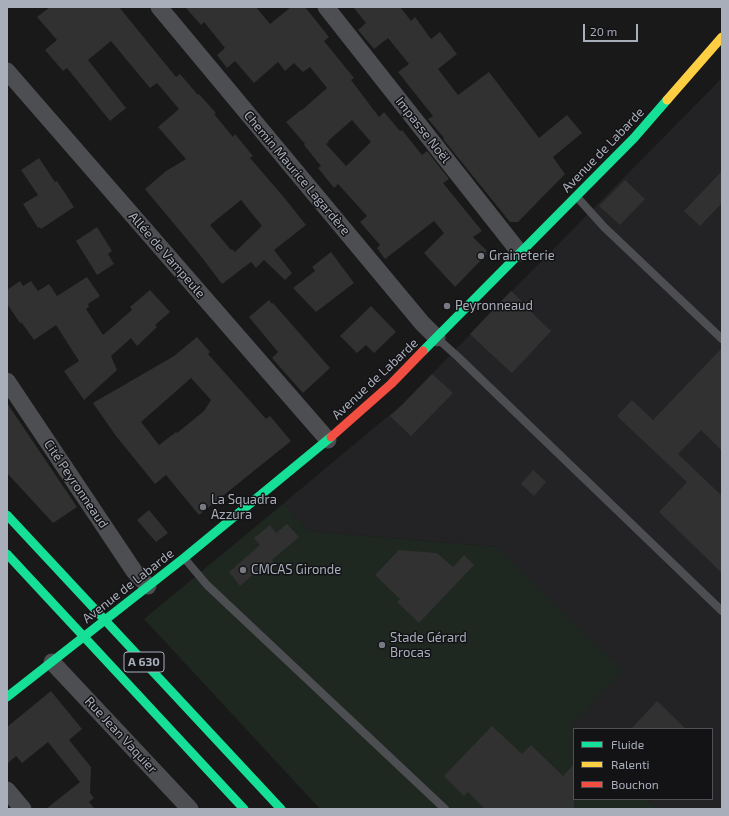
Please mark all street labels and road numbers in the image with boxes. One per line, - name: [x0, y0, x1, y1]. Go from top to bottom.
- street label: Impasse Noël: [392, 94, 454, 166]
- street label: Avenue de Labarde: [559, 104, 647, 196]
- street label: Chemin Maurice Lagardère: [240, 108, 354, 238]
- street label: Allée de Vampeule: [125, 209, 209, 301]
- street label: Avenue de Labarde: [329, 335, 421, 423]
- street label: Cité Peyronneaud: [41, 437, 111, 531]
- street label: Avenue de Labarde: [79, 545, 177, 627]
- road number: A 630: [124, 652, 164, 672]
- street label: Rue Jean Vaquier: [81, 693, 161, 777]

